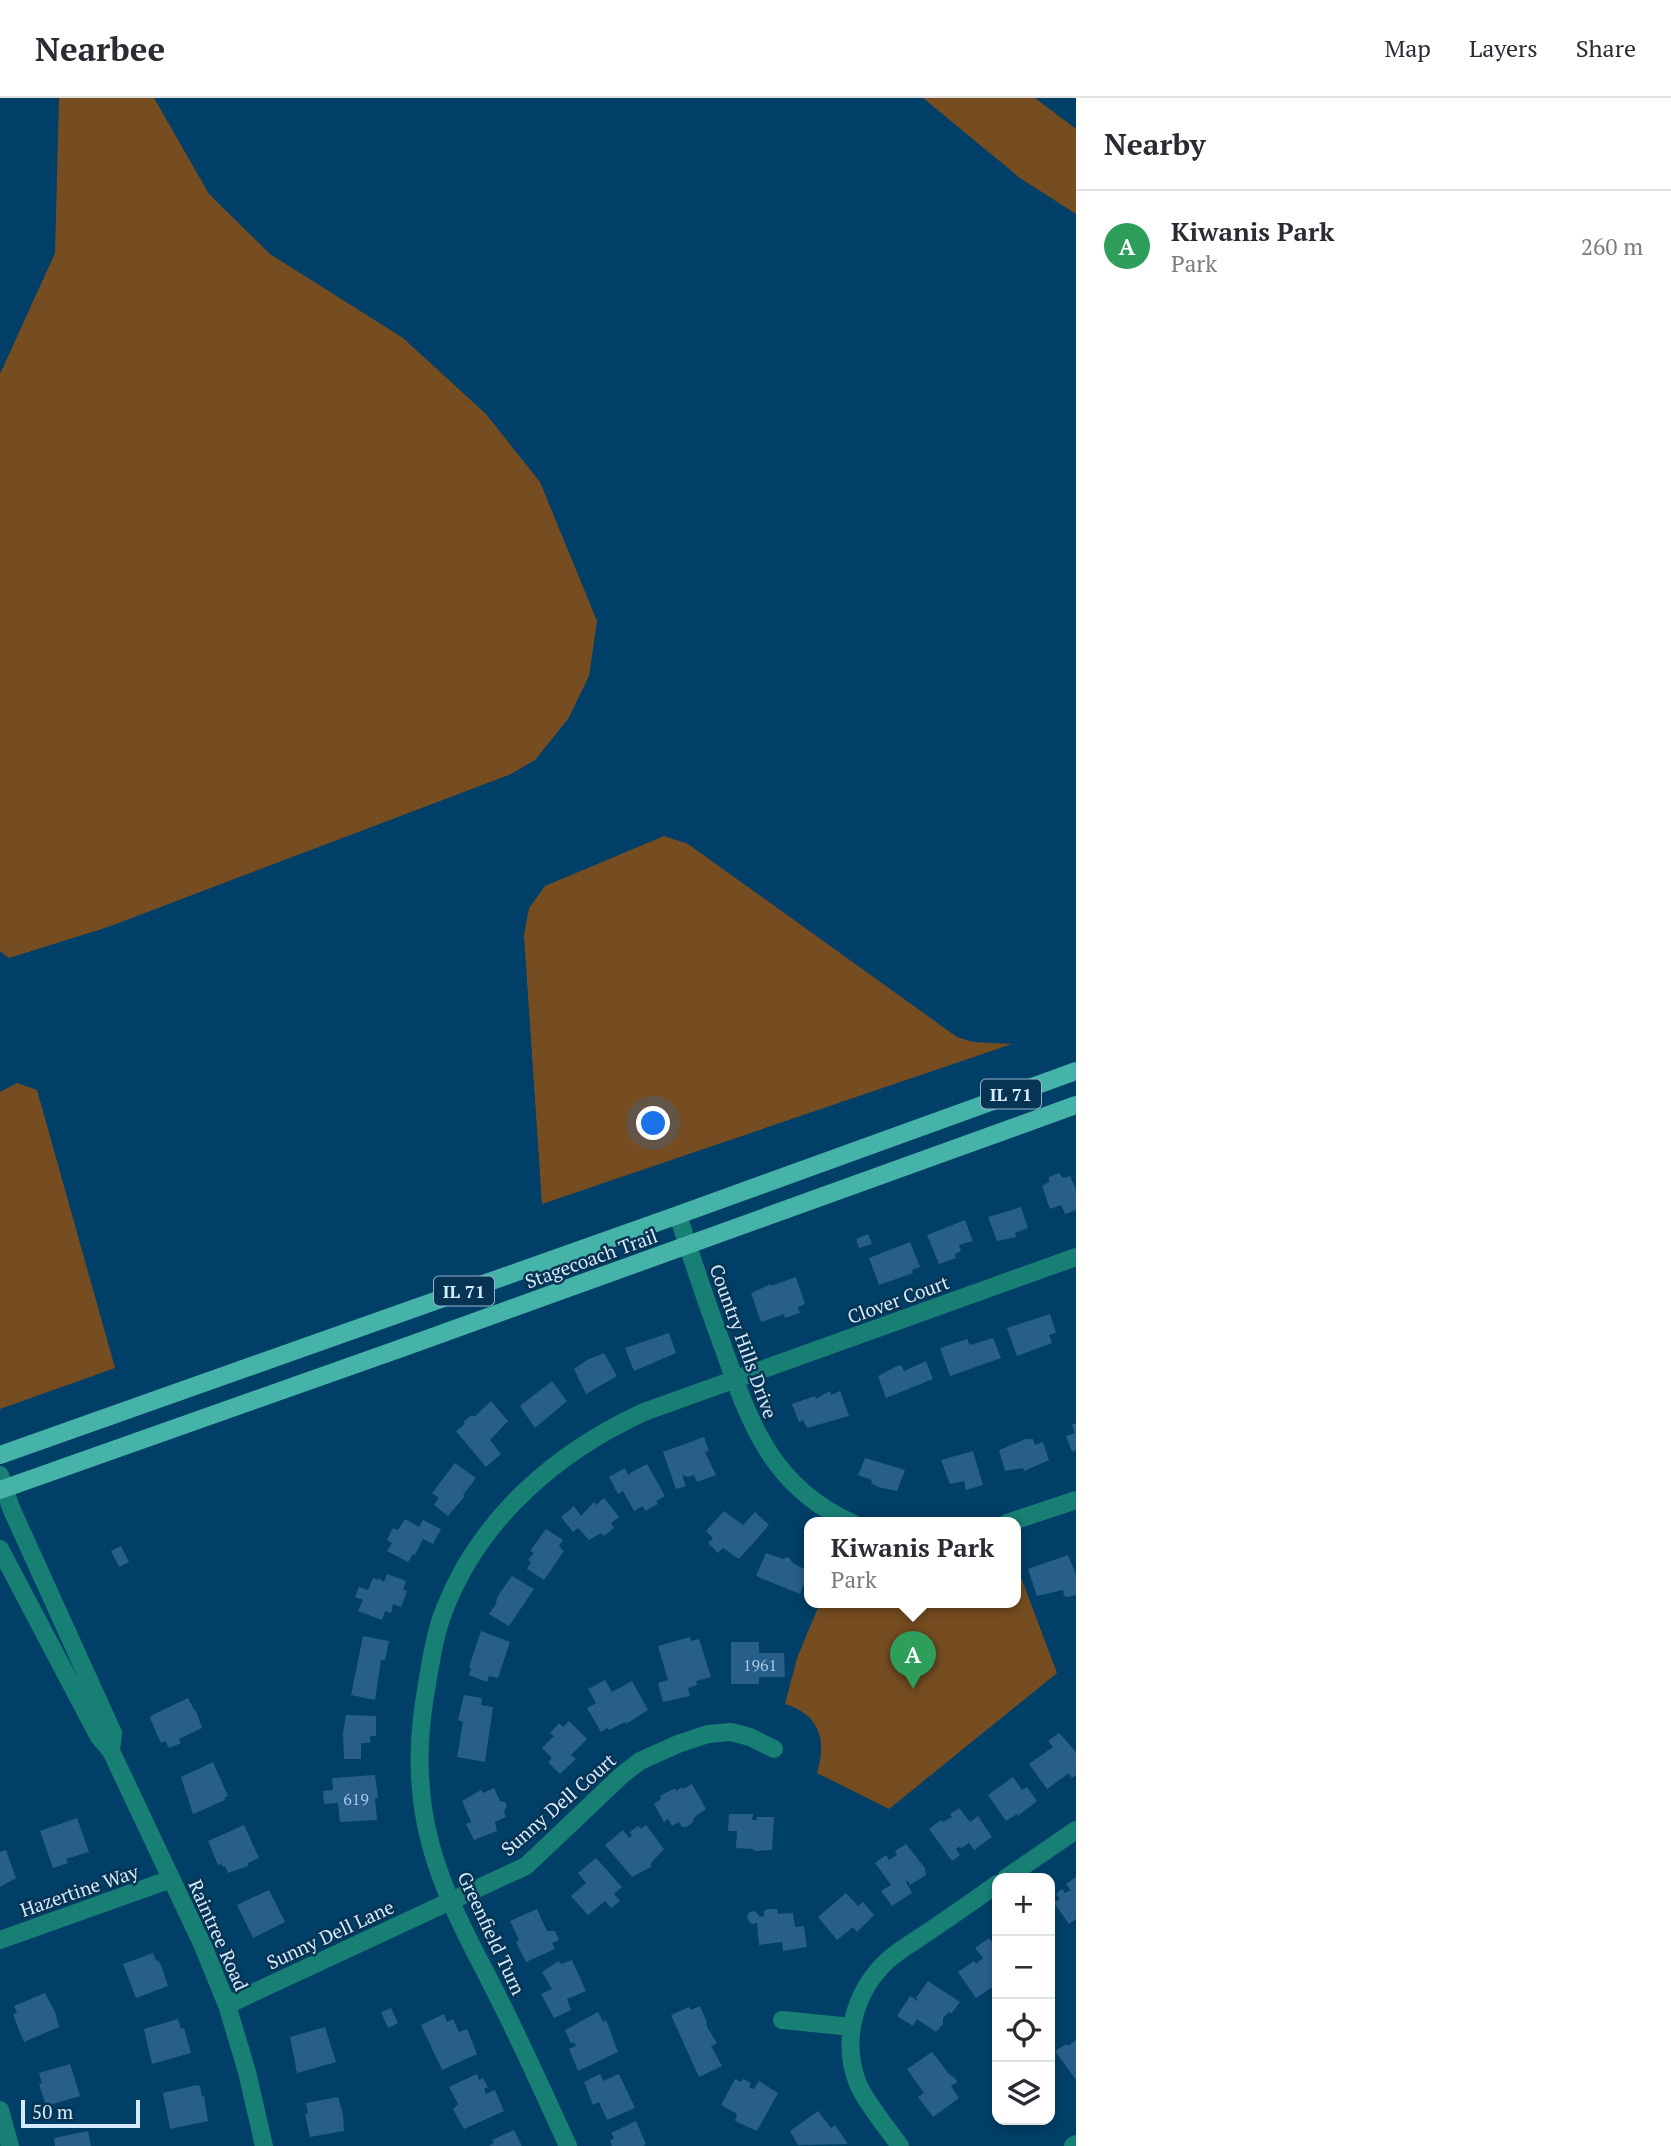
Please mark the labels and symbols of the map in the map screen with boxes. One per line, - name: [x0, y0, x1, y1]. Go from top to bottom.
- road number: IL 71: [981, 1079, 1041, 1108]
- your location: [636, 1106, 670, 1140]
- street label: Stagecoach Trail: [521, 1222, 661, 1294]
- street label: Country Hills Drive: [704, 1260, 784, 1422]
- street label: Clover Court: [844, 1269, 952, 1329]
- road number: IL 71: [434, 1276, 494, 1306]
- pin: A: [890, 1631, 936, 1689]
- house number: 1961: [743, 1654, 777, 1676]
- street label: Sunny Dell Court: [495, 1747, 621, 1861]
- house number: 619: [343, 1788, 369, 1810]
- street label: Hazertine Way: [17, 1858, 142, 1922]
- street label: Greenfield Turn: [453, 1867, 531, 1999]
- street label: Raintree Road: [183, 1875, 255, 1995]
- street label: Sunny Dell Lane: [262, 1894, 398, 1974]
- scale bar: [21, 2097, 140, 2129]

